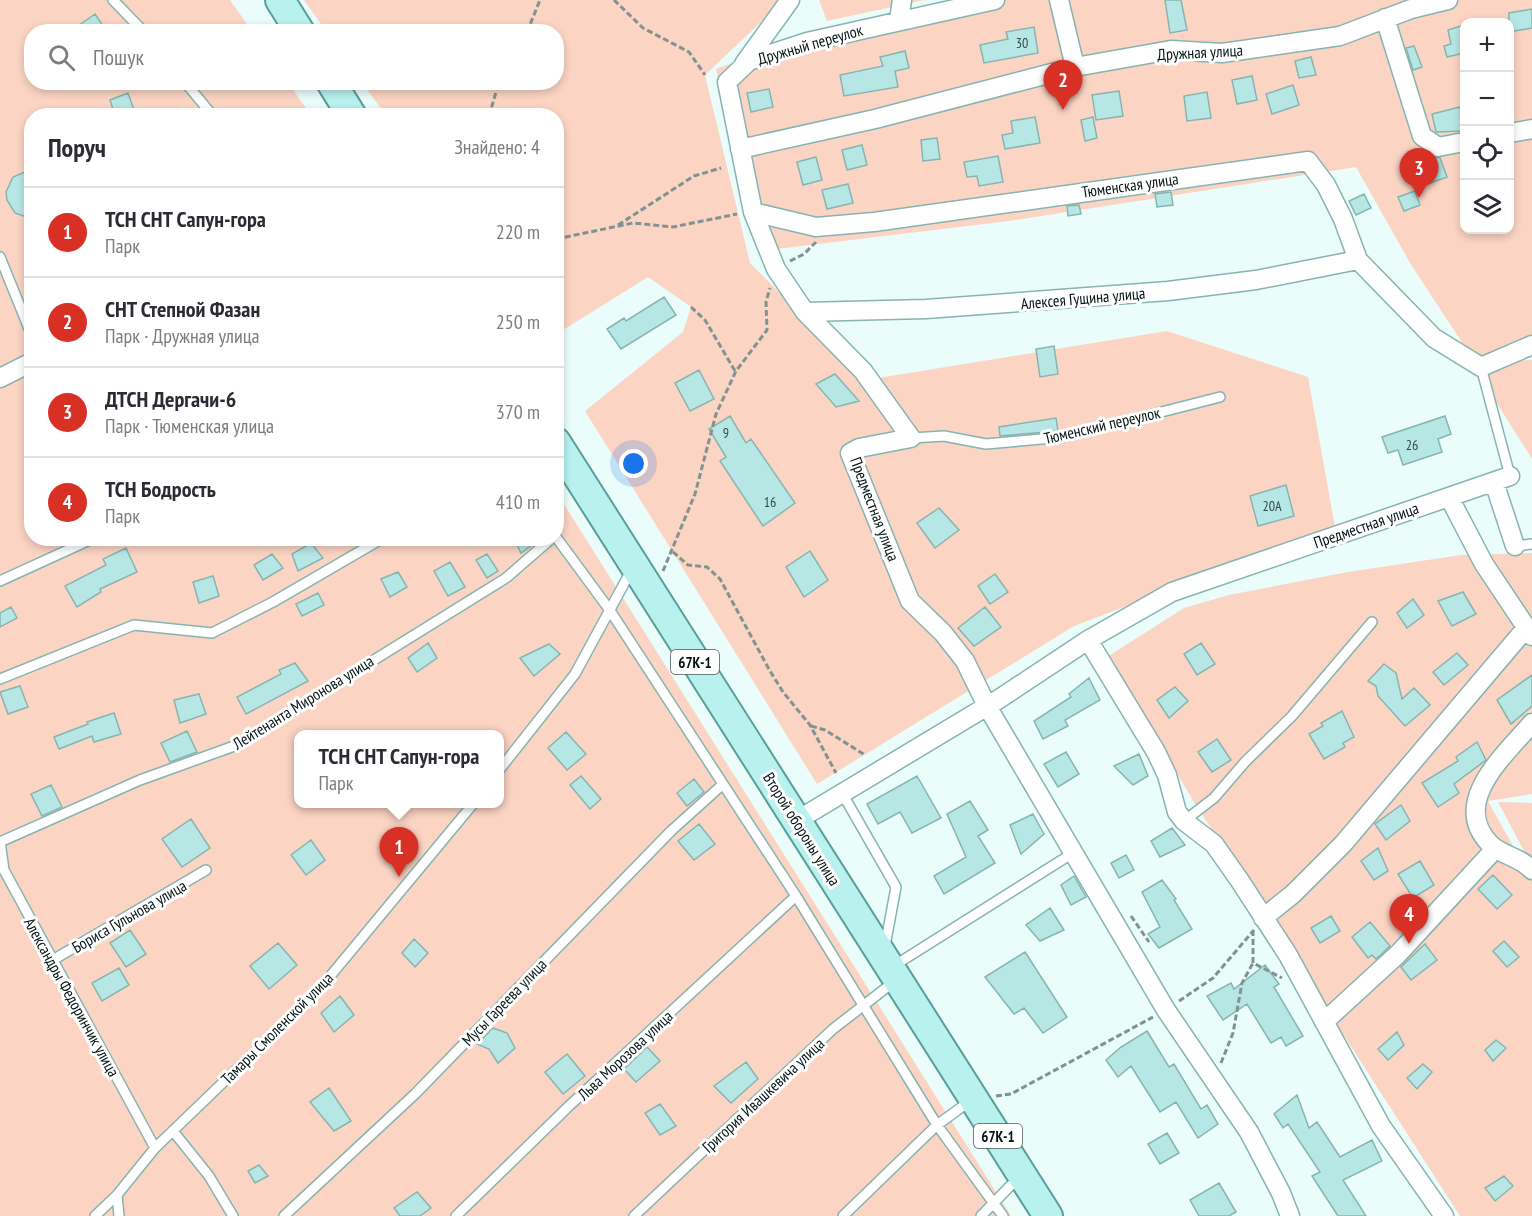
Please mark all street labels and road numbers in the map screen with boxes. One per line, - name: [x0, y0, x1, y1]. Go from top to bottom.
- street label: Дружный переулок: [755, 19, 866, 69]
- street label: Дружная улица: [1157, 40, 1243, 64]
- street label: Тюменская улица: [1080, 168, 1180, 202]
- street label: Алексея Гущина улица: [1020, 283, 1146, 313]
- street label: Тюменский переулок: [1042, 402, 1163, 448]
- street label: Предместная улица: [846, 454, 904, 564]
- street label: Предместная улица: [1311, 498, 1421, 552]
- road number: 67К-1: [671, 650, 719, 674]
- street label: Лейтенанта Миронова улица: [228, 651, 377, 754]
- street label: Второй обороны улица: [759, 769, 845, 889]
- street label: Бориса Гульнова улица: [68, 875, 190, 957]
- street label: Александры Федоринчик улица: [20, 914, 124, 1080]
- street label: Мусы Гареева улица: [457, 954, 551, 1050]
- street label: Тамары Смоленской улица: [217, 968, 337, 1088]
- street label: Льва Морозова улица: [573, 1006, 677, 1105]
- street label: Григория Ивашкевича улица: [698, 1033, 828, 1157]
- road number: 67К-1: [974, 1124, 1022, 1148]

